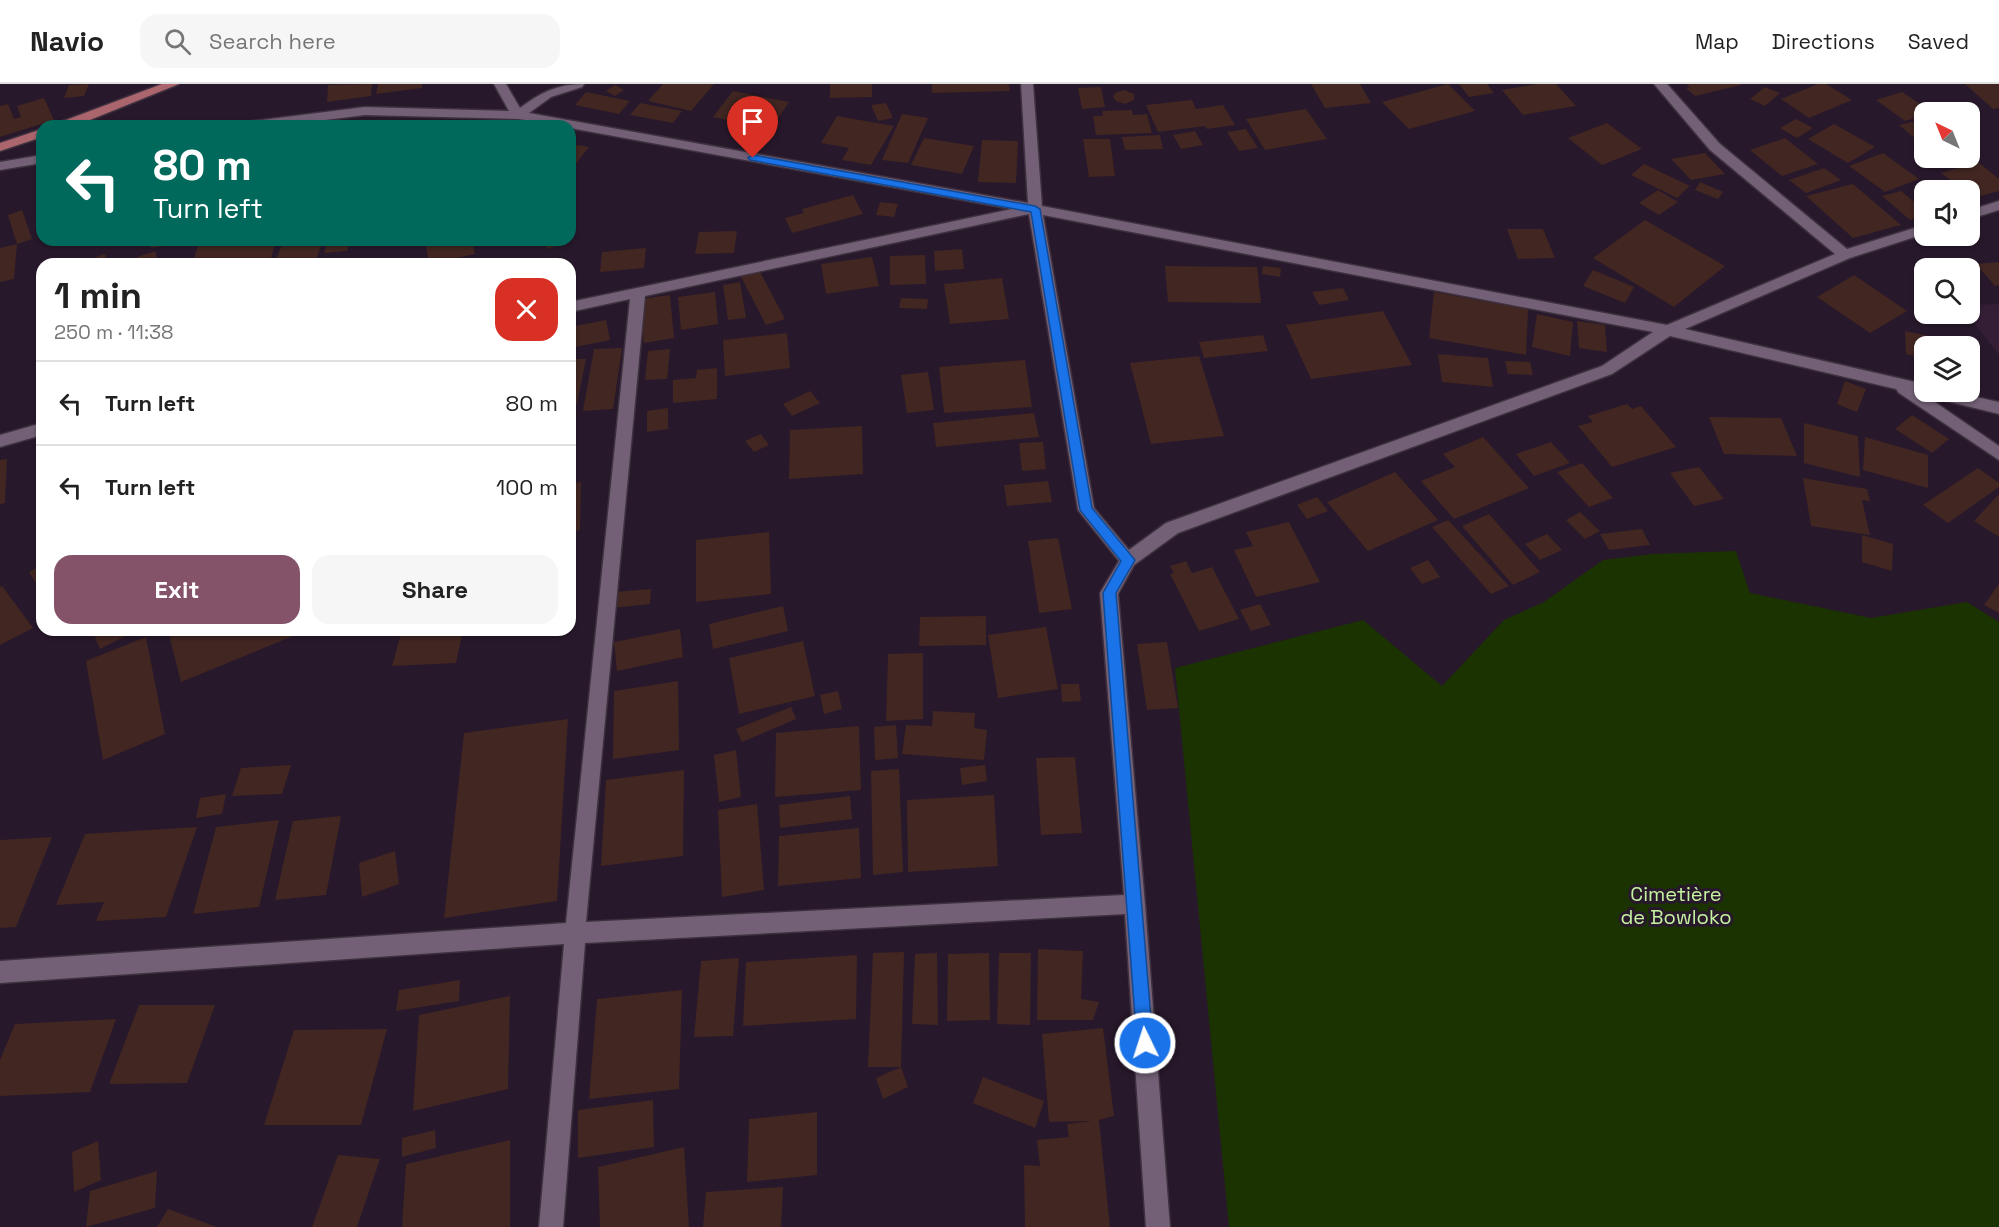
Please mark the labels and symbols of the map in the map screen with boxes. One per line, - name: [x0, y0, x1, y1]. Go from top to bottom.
- pin: [727, 96, 778, 158]
- north arrow: [1914, 102, 1980, 168]
- park label: Cimetière de Bowloko: [1620, 881, 1732, 930]
- position arrow: [1113, 1011, 1177, 1075]

